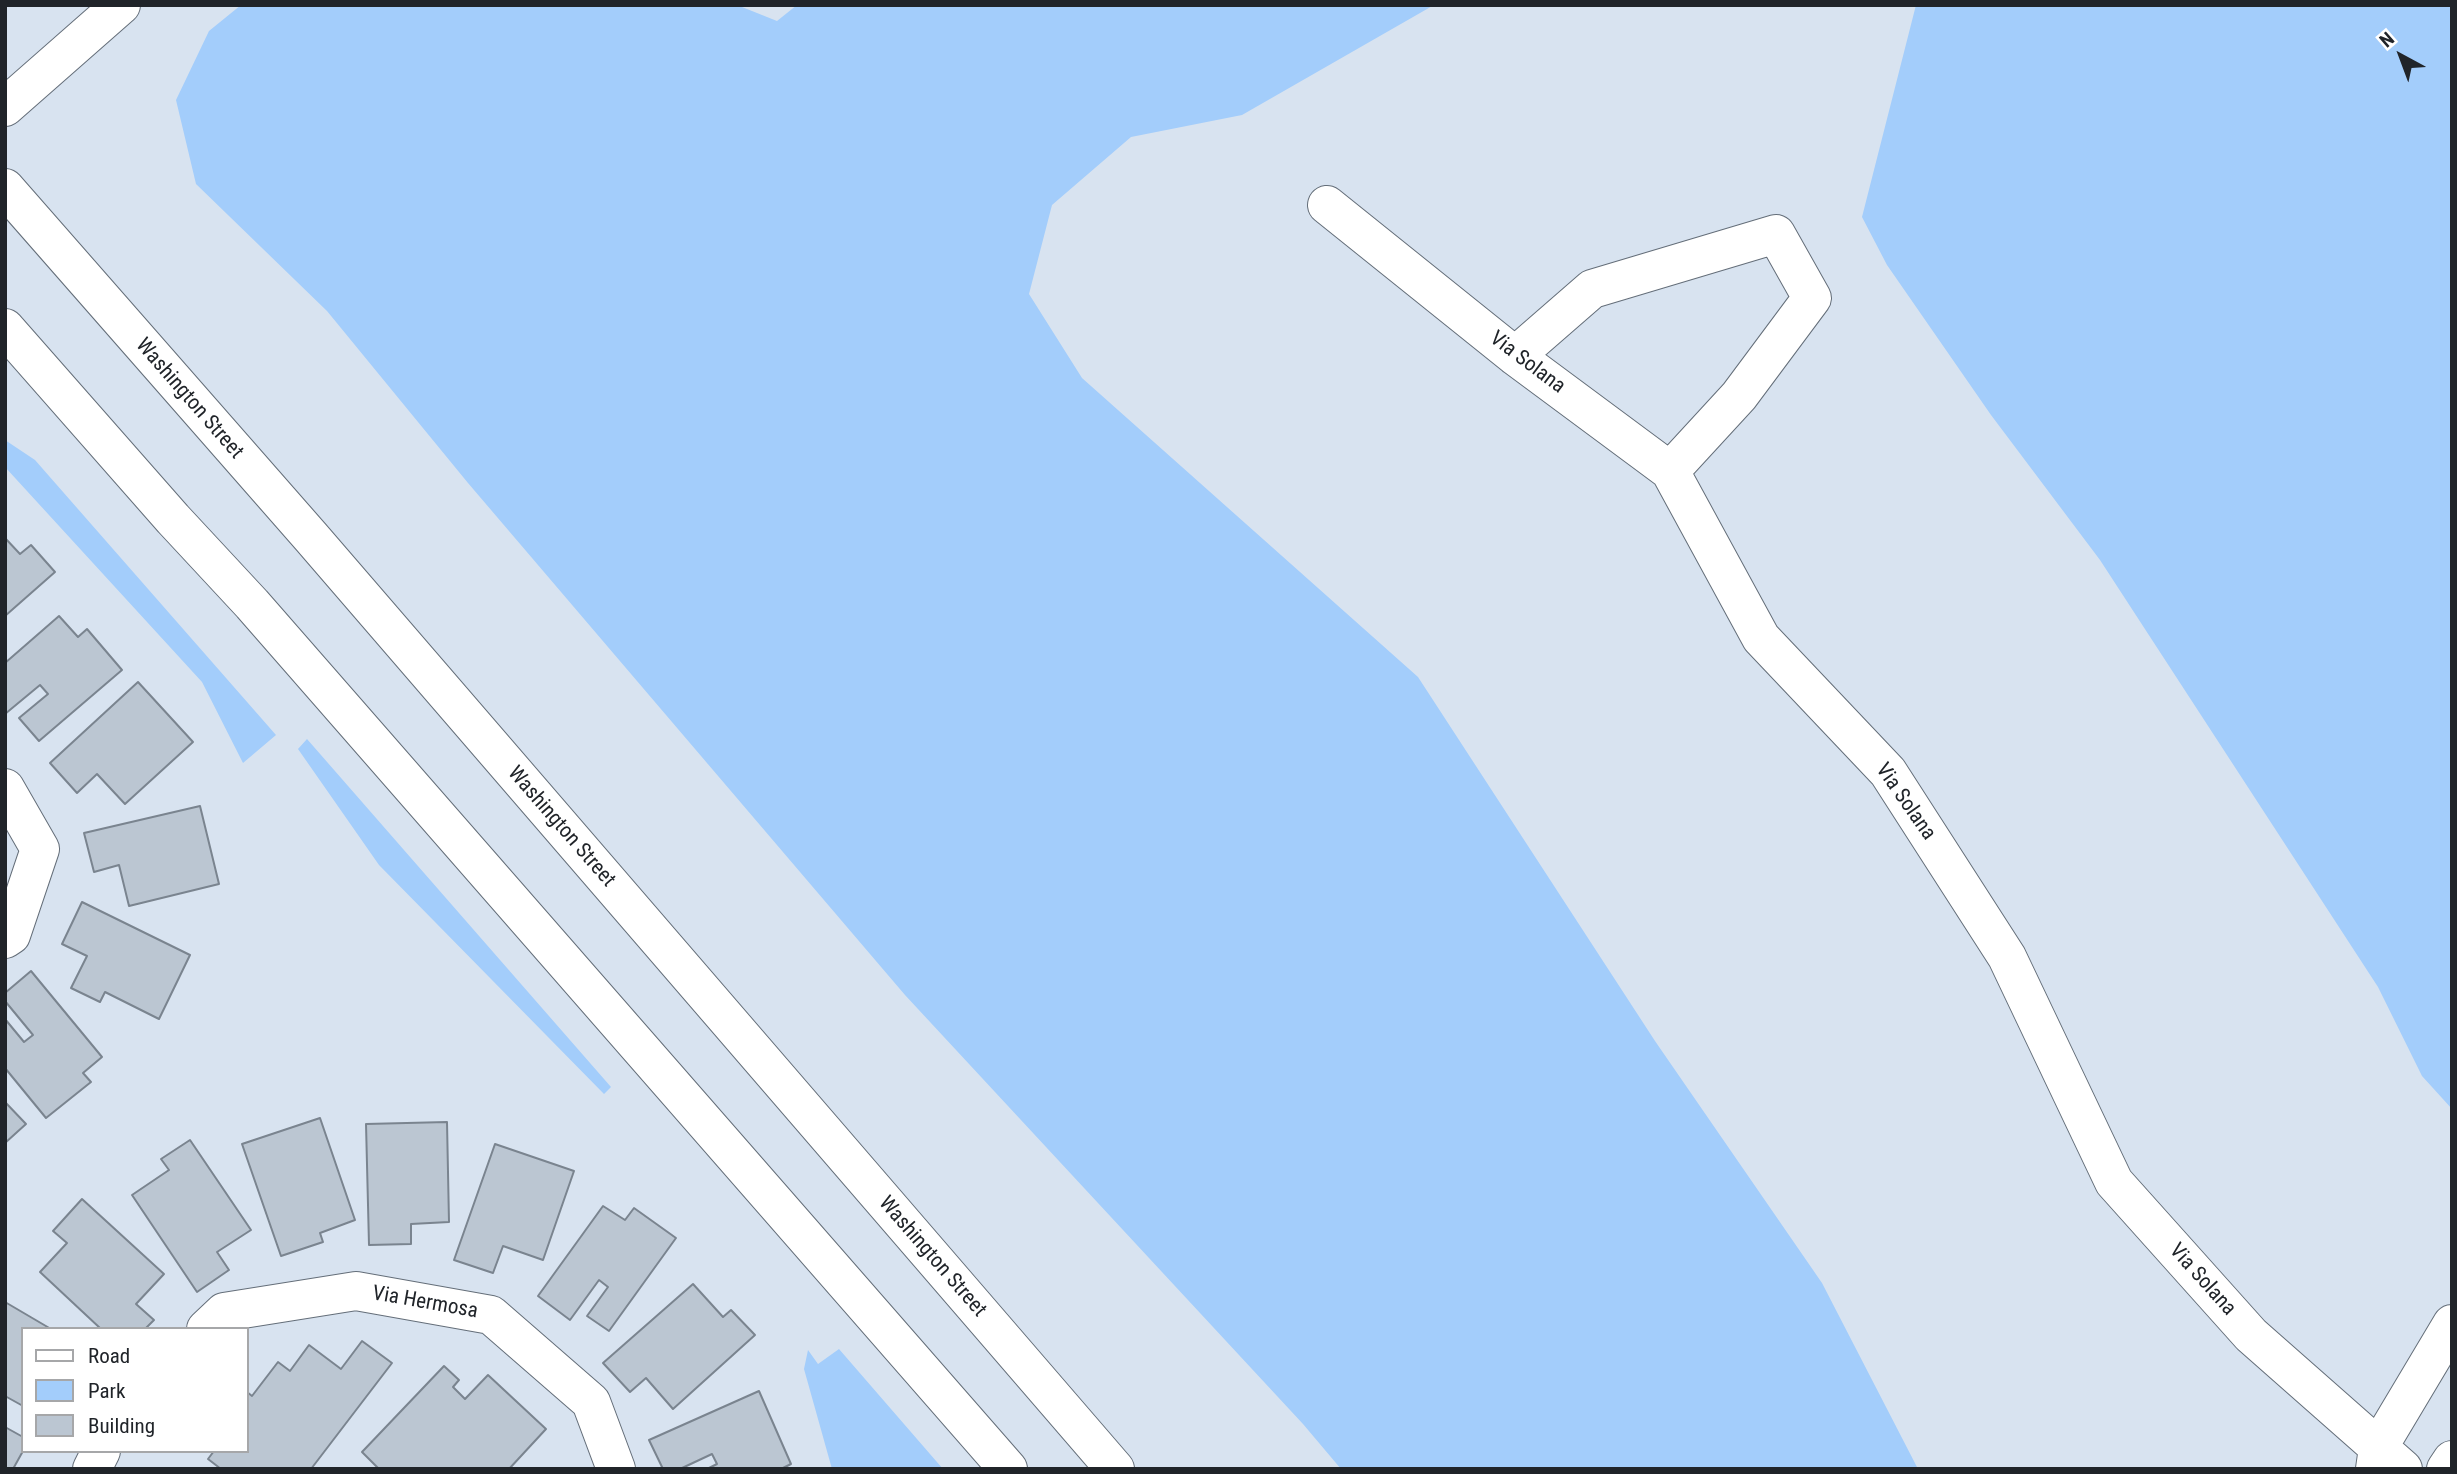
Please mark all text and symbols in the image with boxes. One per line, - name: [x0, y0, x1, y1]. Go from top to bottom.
- north arrow: [2366, 21, 2436, 91]
- text: N: [2375, 27, 2399, 52]
- street label: Via Solana: [1484, 326, 1570, 400]
- street label: Washington Street: [130, 334, 248, 464]
- street label: Via Solana: [1869, 759, 1941, 845]
- street label: Washington Street: [502, 762, 620, 892]
- street label: Washington Street: [873, 1192, 991, 1322]
- street label: Via Solana: [2163, 1239, 2241, 1321]
- street label: Via Hermosa: [370, 1281, 480, 1325]
- legend: [21, 1327, 248, 1453]
- text: Road: [88, 1344, 130, 1368]
- text: Park: [88, 1379, 125, 1403]
- text: Building: [88, 1414, 155, 1438]

